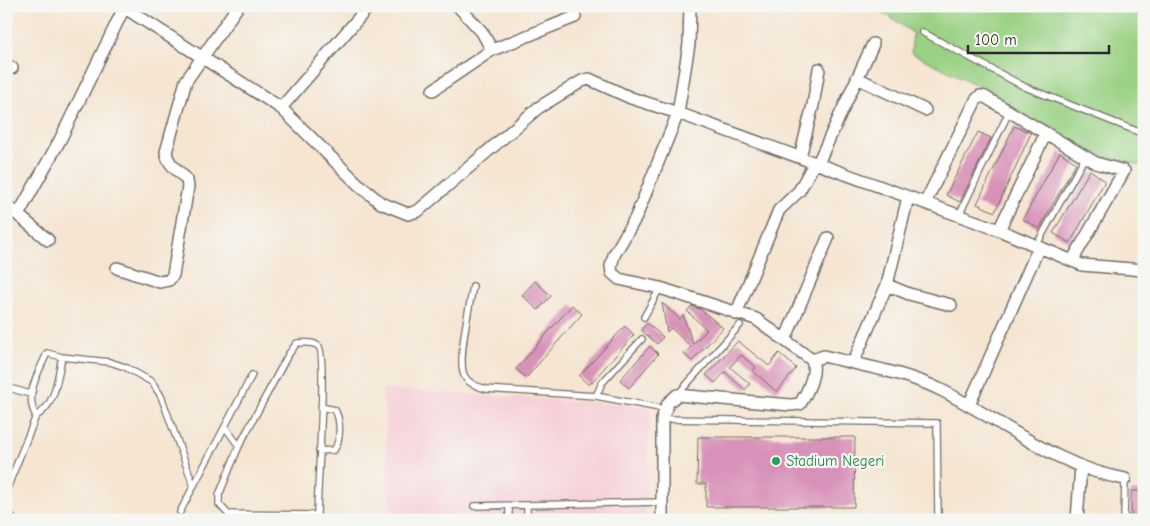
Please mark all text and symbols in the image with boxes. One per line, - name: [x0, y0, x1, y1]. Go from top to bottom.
- scale bar: [968, 22, 1109, 54]
- text: 100 m: [975, 31, 1017, 49]
- place label: Stadium Negeri: [786, 452, 885, 470]
- marker: Stadium Negeri: [770, 455, 782, 467]

